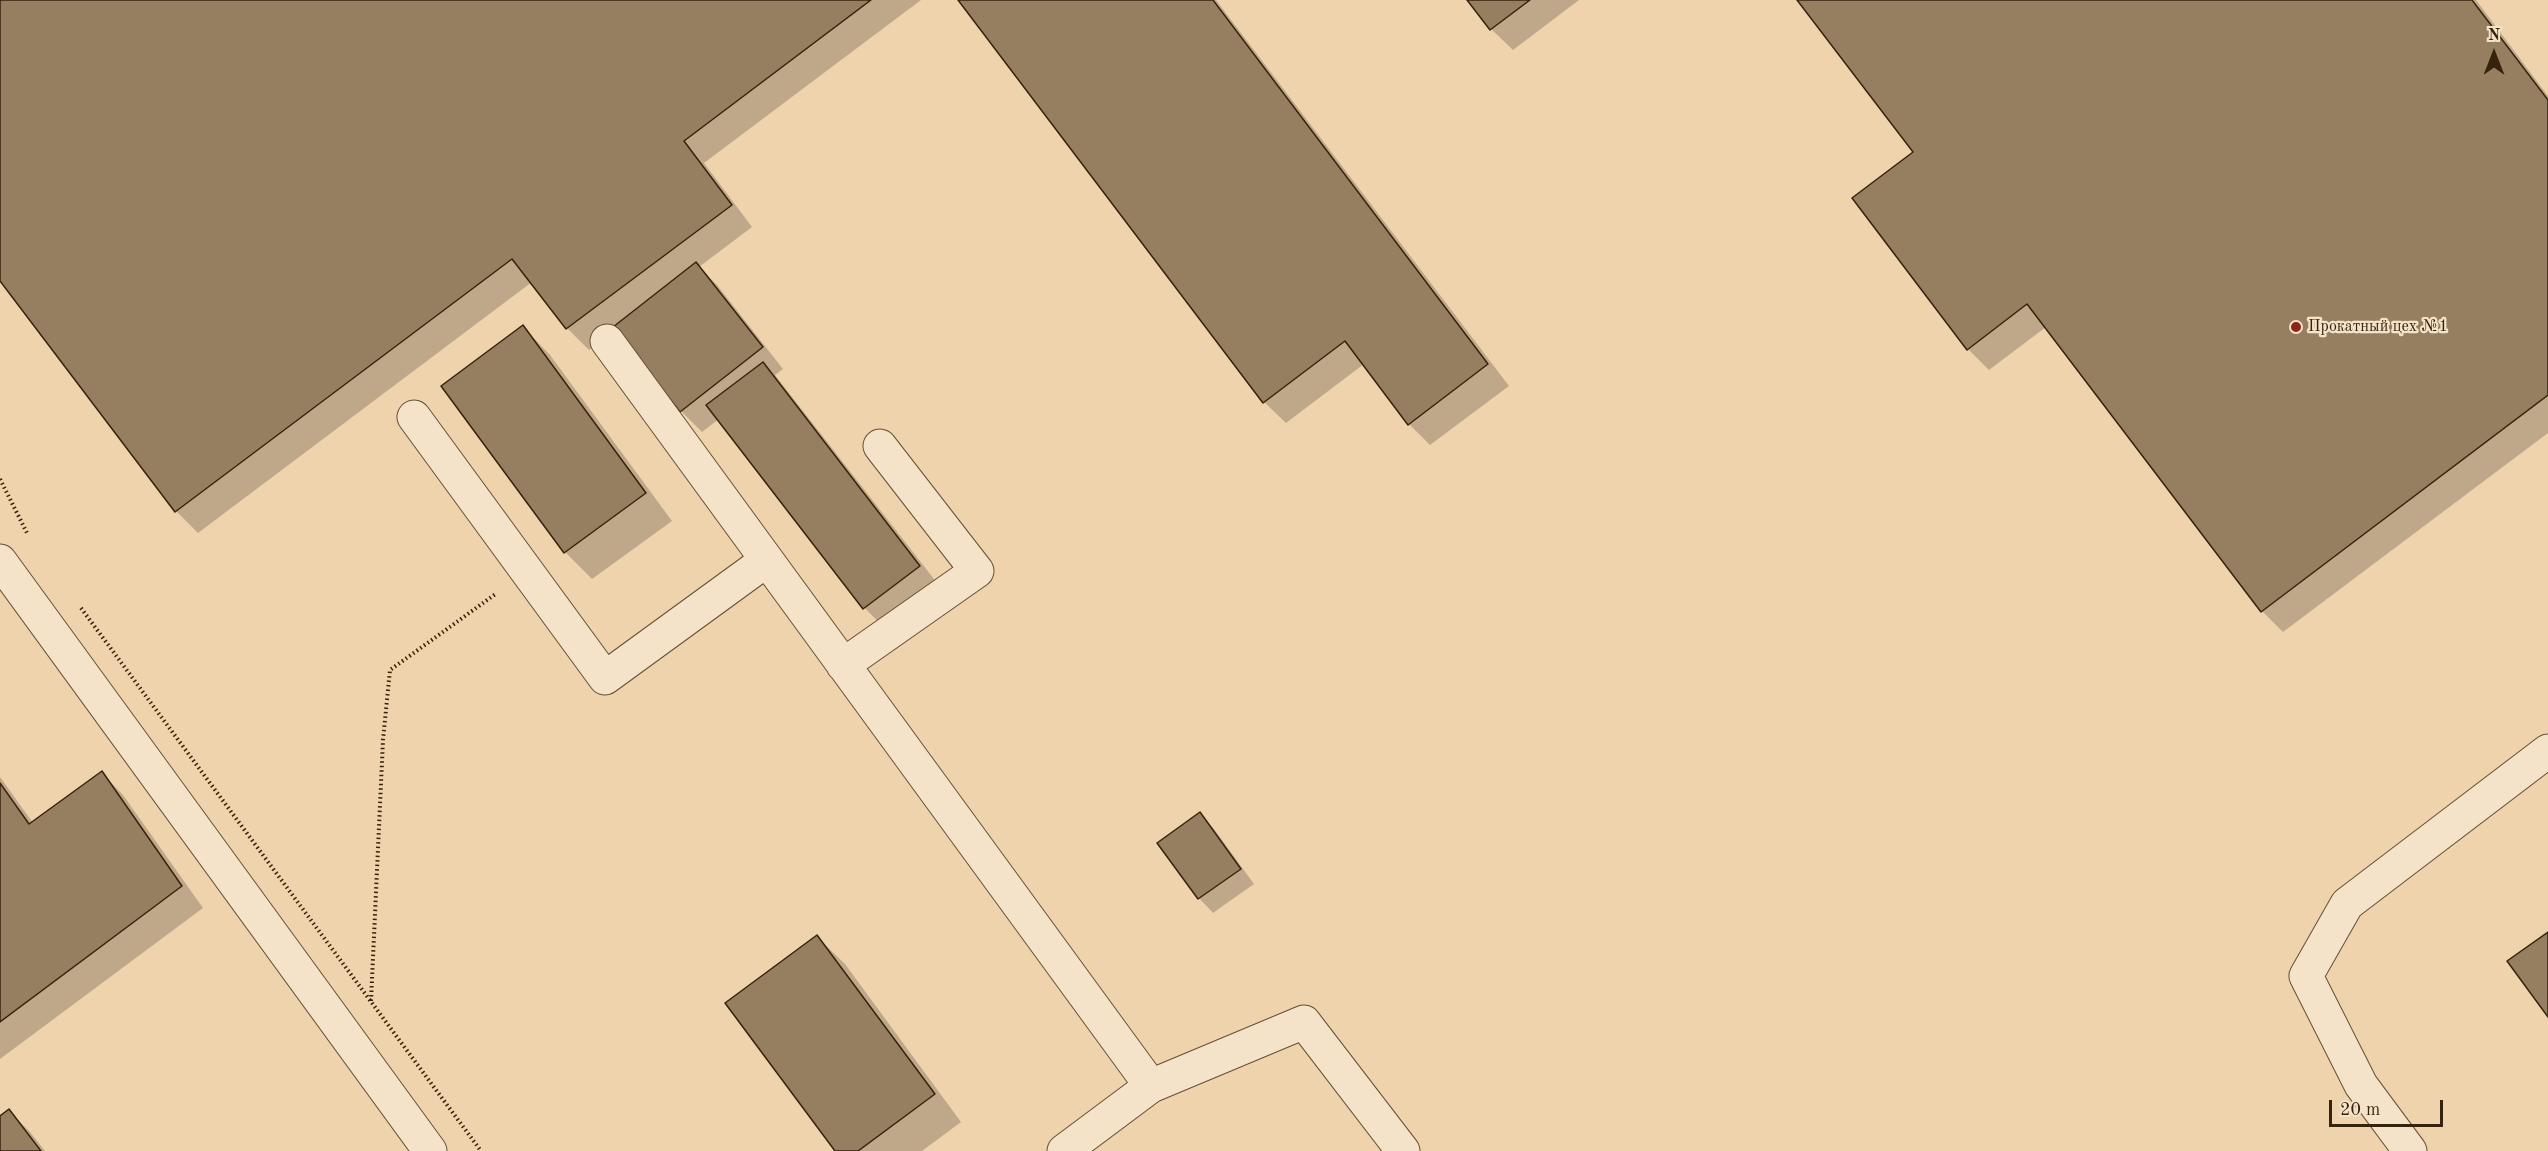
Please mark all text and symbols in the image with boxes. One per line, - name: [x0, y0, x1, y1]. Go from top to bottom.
- north arrow: [2464, 24, 2524, 84]
- text: N: [2488, 28, 2500, 44]
- place label: Прокатный цех №1: [2308, 317, 2448, 337]
- marker: Прокатный цех №1: [2289, 320, 2303, 334]
- scale bar: [2332, 1088, 2446, 1126]
- text: 20 m: [2340, 1101, 2380, 1119]

